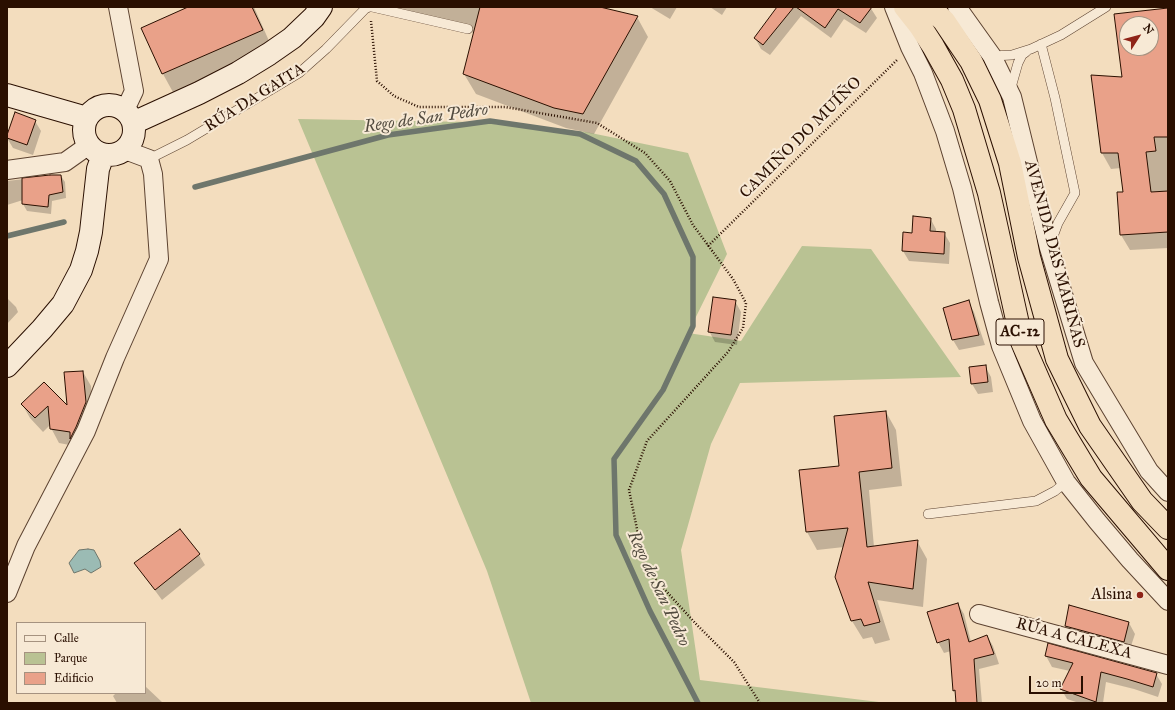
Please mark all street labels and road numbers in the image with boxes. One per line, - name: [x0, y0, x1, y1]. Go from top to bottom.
- street label: RÚA DA GAITA: [201, 60, 309, 136]
- street label: CAMIÑO DO MUÍÑO: [736, 73, 866, 203]
- street label: AVENIDA DAS MARIÑAS: [1020, 158, 1088, 350]
- road number: AC-12: [996, 319, 1044, 345]
- street label: RÚA A CALEXA: [1014, 614, 1134, 664]

